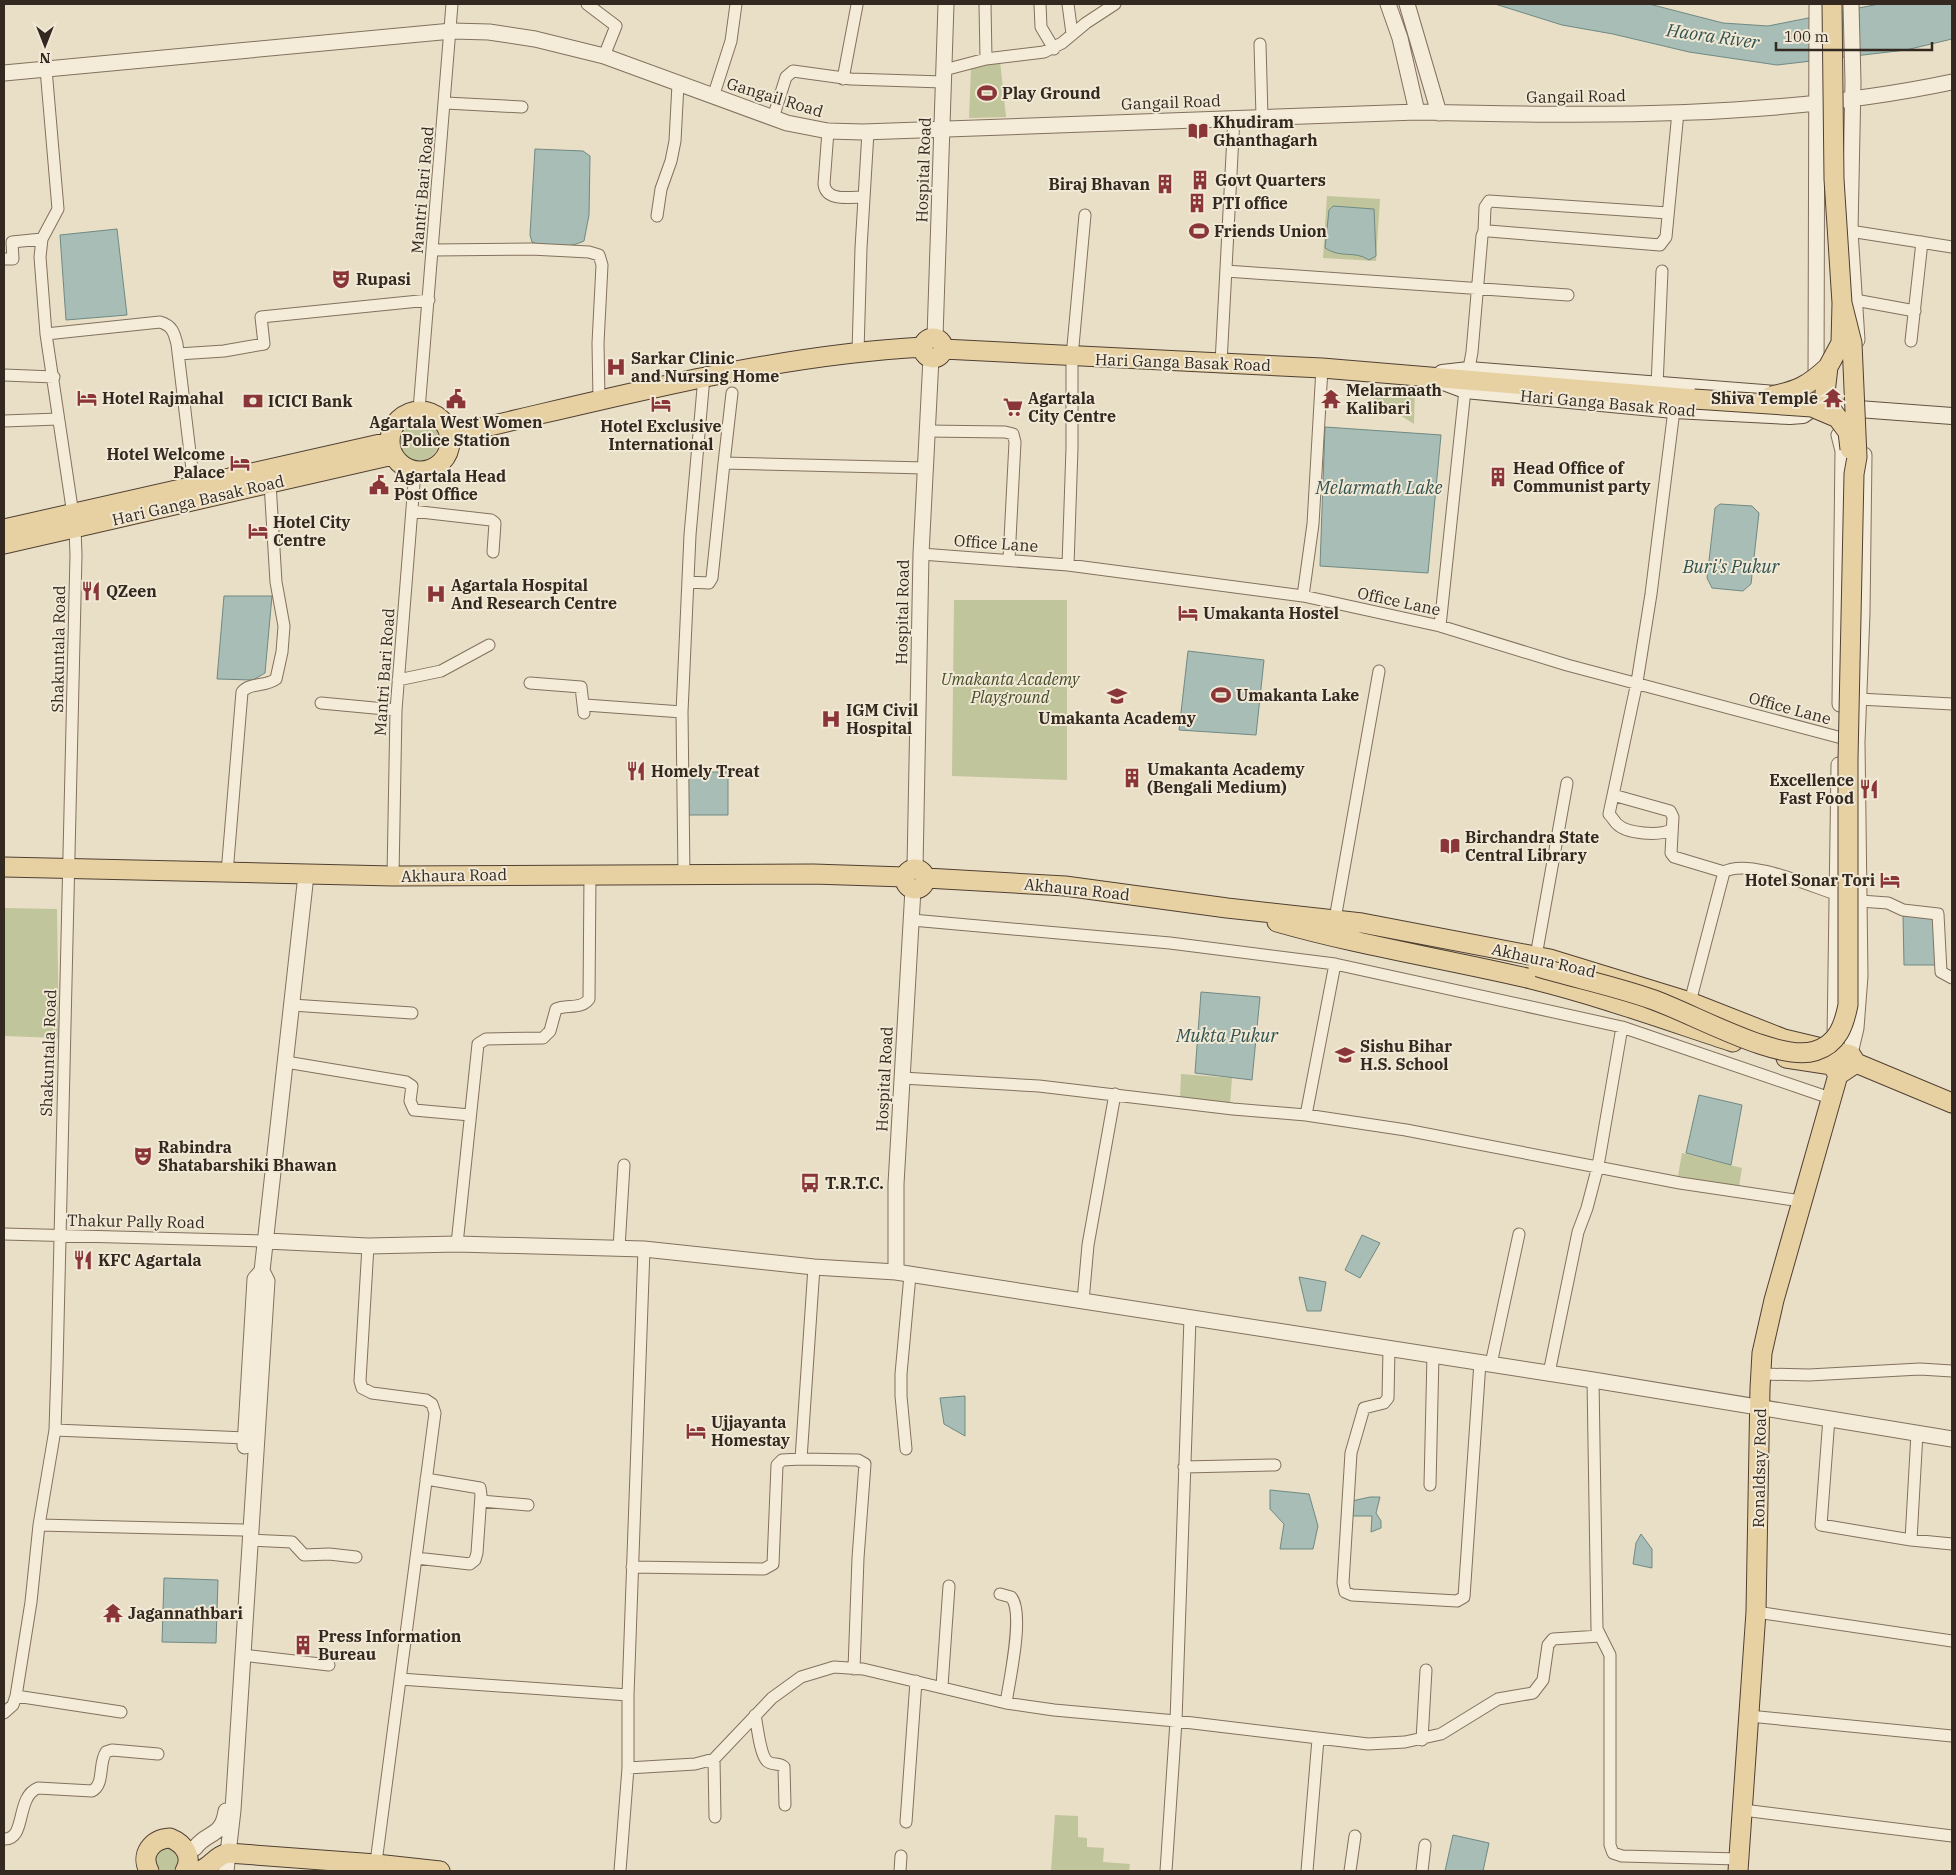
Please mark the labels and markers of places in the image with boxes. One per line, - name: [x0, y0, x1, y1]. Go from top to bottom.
- sports icon: Play Ground: [976, 82, 998, 104]
- place label: Play Ground: [1002, 83, 1101, 103]
- place label: Khudiram Ghanthagarh: [1213, 112, 1318, 150]
- library icon: Khudiram Ghanthagarh: [1187, 120, 1209, 142]
- building icon: Govt Quarters: [1189, 169, 1211, 191]
- place label: Govt Quarters: [1215, 170, 1326, 190]
- building icon: Biraj Bhavan: [1154, 173, 1176, 195]
- place label: Biraj Bhavan: [1048, 174, 1150, 194]
- building icon: PTI office: [1186, 192, 1208, 214]
- place label: PTI office: [1212, 193, 1288, 213]
- sports icon: Friends Union: [1188, 220, 1210, 242]
- place label: Friends Union: [1214, 221, 1327, 241]
- theatre icon: Rupasi: [330, 268, 352, 290]
- place label: Rupasi: [356, 269, 411, 289]
- place label: Sarkar Clinic and Nursing Home: [631, 348, 779, 386]
- hospital icon: Sarkar Clinic and Nursing Home: [605, 356, 627, 378]
- place label: Melarmaath Kalibari: [1346, 380, 1442, 418]
- hotel icon: Hotel Rajmahal: [76, 387, 98, 409]
- temple icon: Shiva Temple: [1822, 387, 1844, 409]
- place label: Hotel Rajmahal: [102, 388, 224, 408]
- public building icon: Agartala West Women Police Station: [445, 388, 467, 410]
- place label: Agartala City Centre: [1028, 388, 1116, 426]
- temple icon: Melarmaath Kalibari: [1320, 388, 1342, 410]
- place label: Shiva Temple: [1711, 388, 1818, 408]
- bank icon: ICICI Bank: [242, 390, 264, 412]
- place label: ICICI Bank: [268, 391, 352, 411]
- hotel icon: Hotel Exclusive International: [650, 393, 672, 415]
- supermarket icon: Agartala City Centre: [1002, 396, 1024, 418]
- place label: Agartala West Women Police Station: [369, 412, 543, 450]
- place label: Hotel Exclusive International: [600, 416, 722, 454]
- place label: Hotel Welcome Palace: [106, 444, 225, 482]
- hotel icon: Hotel Welcome Palace: [229, 452, 251, 474]
- place label: Head Office of Communist party: [1513, 458, 1651, 496]
- place label: Agartala Head Post Office: [394, 466, 506, 504]
- building icon: Head Office of Communist party: [1487, 466, 1509, 488]
- public building icon: Agartala Head Post Office: [368, 474, 390, 496]
- place label: Hotel City Centre: [273, 512, 351, 550]
- hotel icon: Hotel City Centre: [247, 520, 269, 542]
- place label: Agartala Hospital And Research Centre: [451, 575, 617, 613]
- restaurant icon: QZeen: [80, 580, 102, 602]
- place label: QZeen: [106, 581, 157, 601]
- hospital icon: Agartala Hospital And Research Centre: [425, 583, 447, 605]
- hotel icon: Umakanta Hostel: [1177, 602, 1199, 624]
- place label: Umakanta Hostel: [1203, 603, 1339, 623]
- sports icon: Umakanta Lake: [1210, 684, 1232, 706]
- school or university icon: Umakanta Academy: [1106, 685, 1128, 707]
- place label: Umakanta Lake: [1236, 685, 1359, 705]
- place label: IGM Civil Hospital: [846, 700, 918, 738]
- hospital icon: IGM Civil Hospital: [820, 708, 842, 730]
- place label: Umakanta Academy: [1038, 708, 1197, 728]
- place label: Umakanta Academy (Bengali Medium): [1147, 759, 1306, 797]
- restaurant icon: Homely Treat: [625, 760, 647, 782]
- place label: Homely Treat: [651, 761, 759, 781]
- building icon: Umakanta Academy (Bengali Medium): [1121, 767, 1143, 789]
- place label: Excellence Fast Food: [1769, 770, 1854, 808]
- restaurant icon: Excellence Fast Food: [1858, 778, 1880, 800]
- place label: Birchandra State Central Library: [1465, 827, 1599, 865]
- library icon: Birchandra State Central Library: [1439, 835, 1461, 857]
- hotel icon: Hotel Sonar Tori: [1879, 869, 1901, 891]
- place label: Hotel Sonar Tori: [1745, 870, 1875, 890]
- place label: Sishu Bihar H.S. School: [1360, 1036, 1452, 1074]
- school or university icon: Sishu Bihar H.S. School: [1334, 1044, 1356, 1066]
- place label: Rabindra Shatabarshiki Bhawan: [158, 1137, 337, 1175]
- theatre icon: Rabindra Shatabarshiki Bhawan: [132, 1145, 154, 1167]
- bus stop icon: T.R.T.C.: [799, 1172, 821, 1194]
- place label: T.R.T.C.: [825, 1173, 884, 1193]
- restaurant icon: KFC Agartala: [72, 1249, 94, 1271]
- place label: KFC Agartala: [98, 1250, 202, 1270]
- place label: Ujjayanta Homestay: [711, 1412, 791, 1450]
- hotel icon: Ujjayanta Homestay: [685, 1420, 707, 1442]
- temple icon: Jagannathbari: [102, 1602, 124, 1624]
- place label: Jagannathbari: [128, 1603, 243, 1623]
- place label: Press Information Bureau: [318, 1626, 462, 1664]
- building icon: Press Information Bureau: [292, 1634, 314, 1656]

